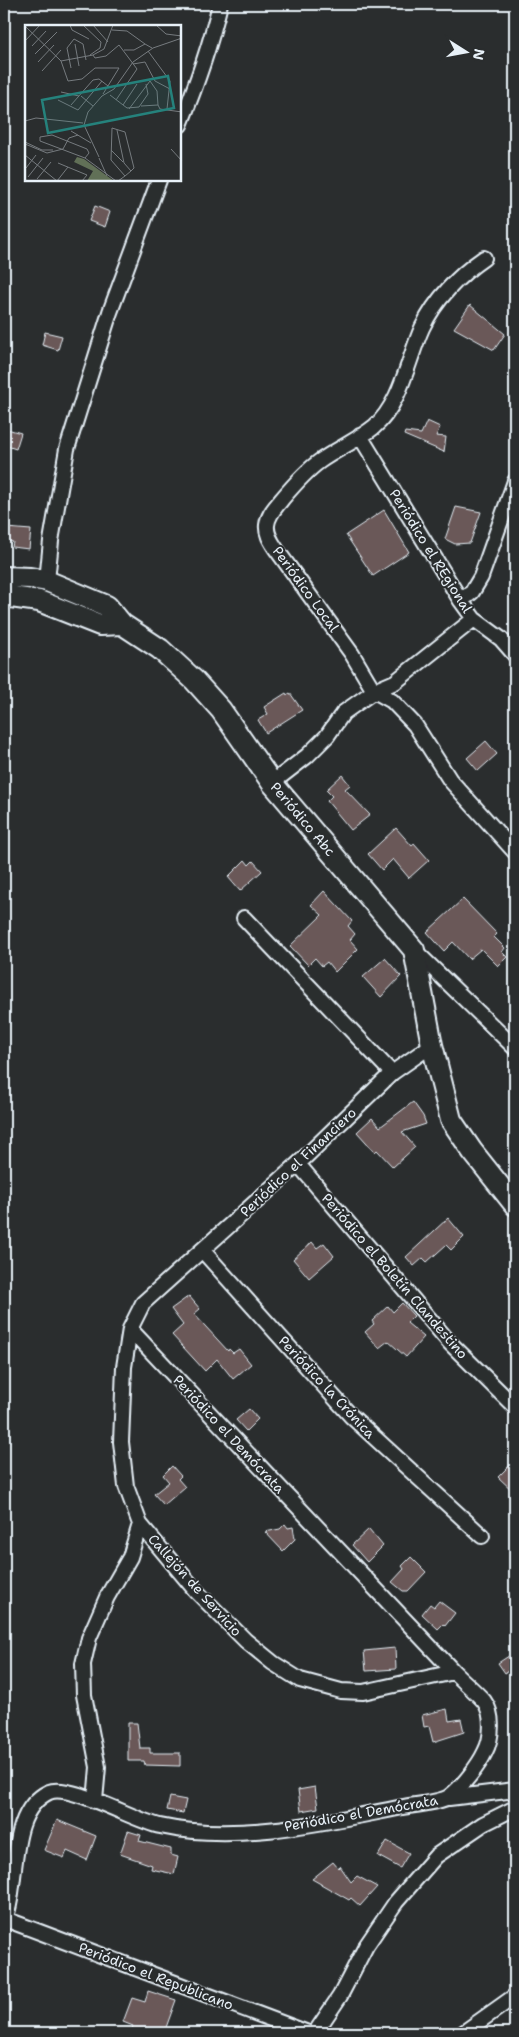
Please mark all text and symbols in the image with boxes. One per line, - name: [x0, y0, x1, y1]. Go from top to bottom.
- inset map: [25, 25, 181, 181]
- north arrow: [442, 28, 492, 78]
- text: N: [469, 47, 489, 62]
- street label: Periódico el REgional: [386, 486, 477, 617]
- street label: Periódico Local: [269, 543, 344, 636]
- street label: Periódico Abc: [267, 778, 339, 860]
- street label: Periódico el Financiero: [236, 1103, 360, 1221]
- street label: Periódico el Boletín Clandestino: [318, 1189, 472, 1363]
- street label: Periódico la Crónica: [275, 1332, 379, 1442]
- street label: Periódico el Demócrata: [169, 1371, 289, 1497]
- street label: Callejón de Servicio: [144, 1530, 246, 1640]
- street label: Periódico el Demócrata: [283, 1791, 439, 1835]
- street label: Periódico el Republicano: [76, 1938, 236, 2014]

